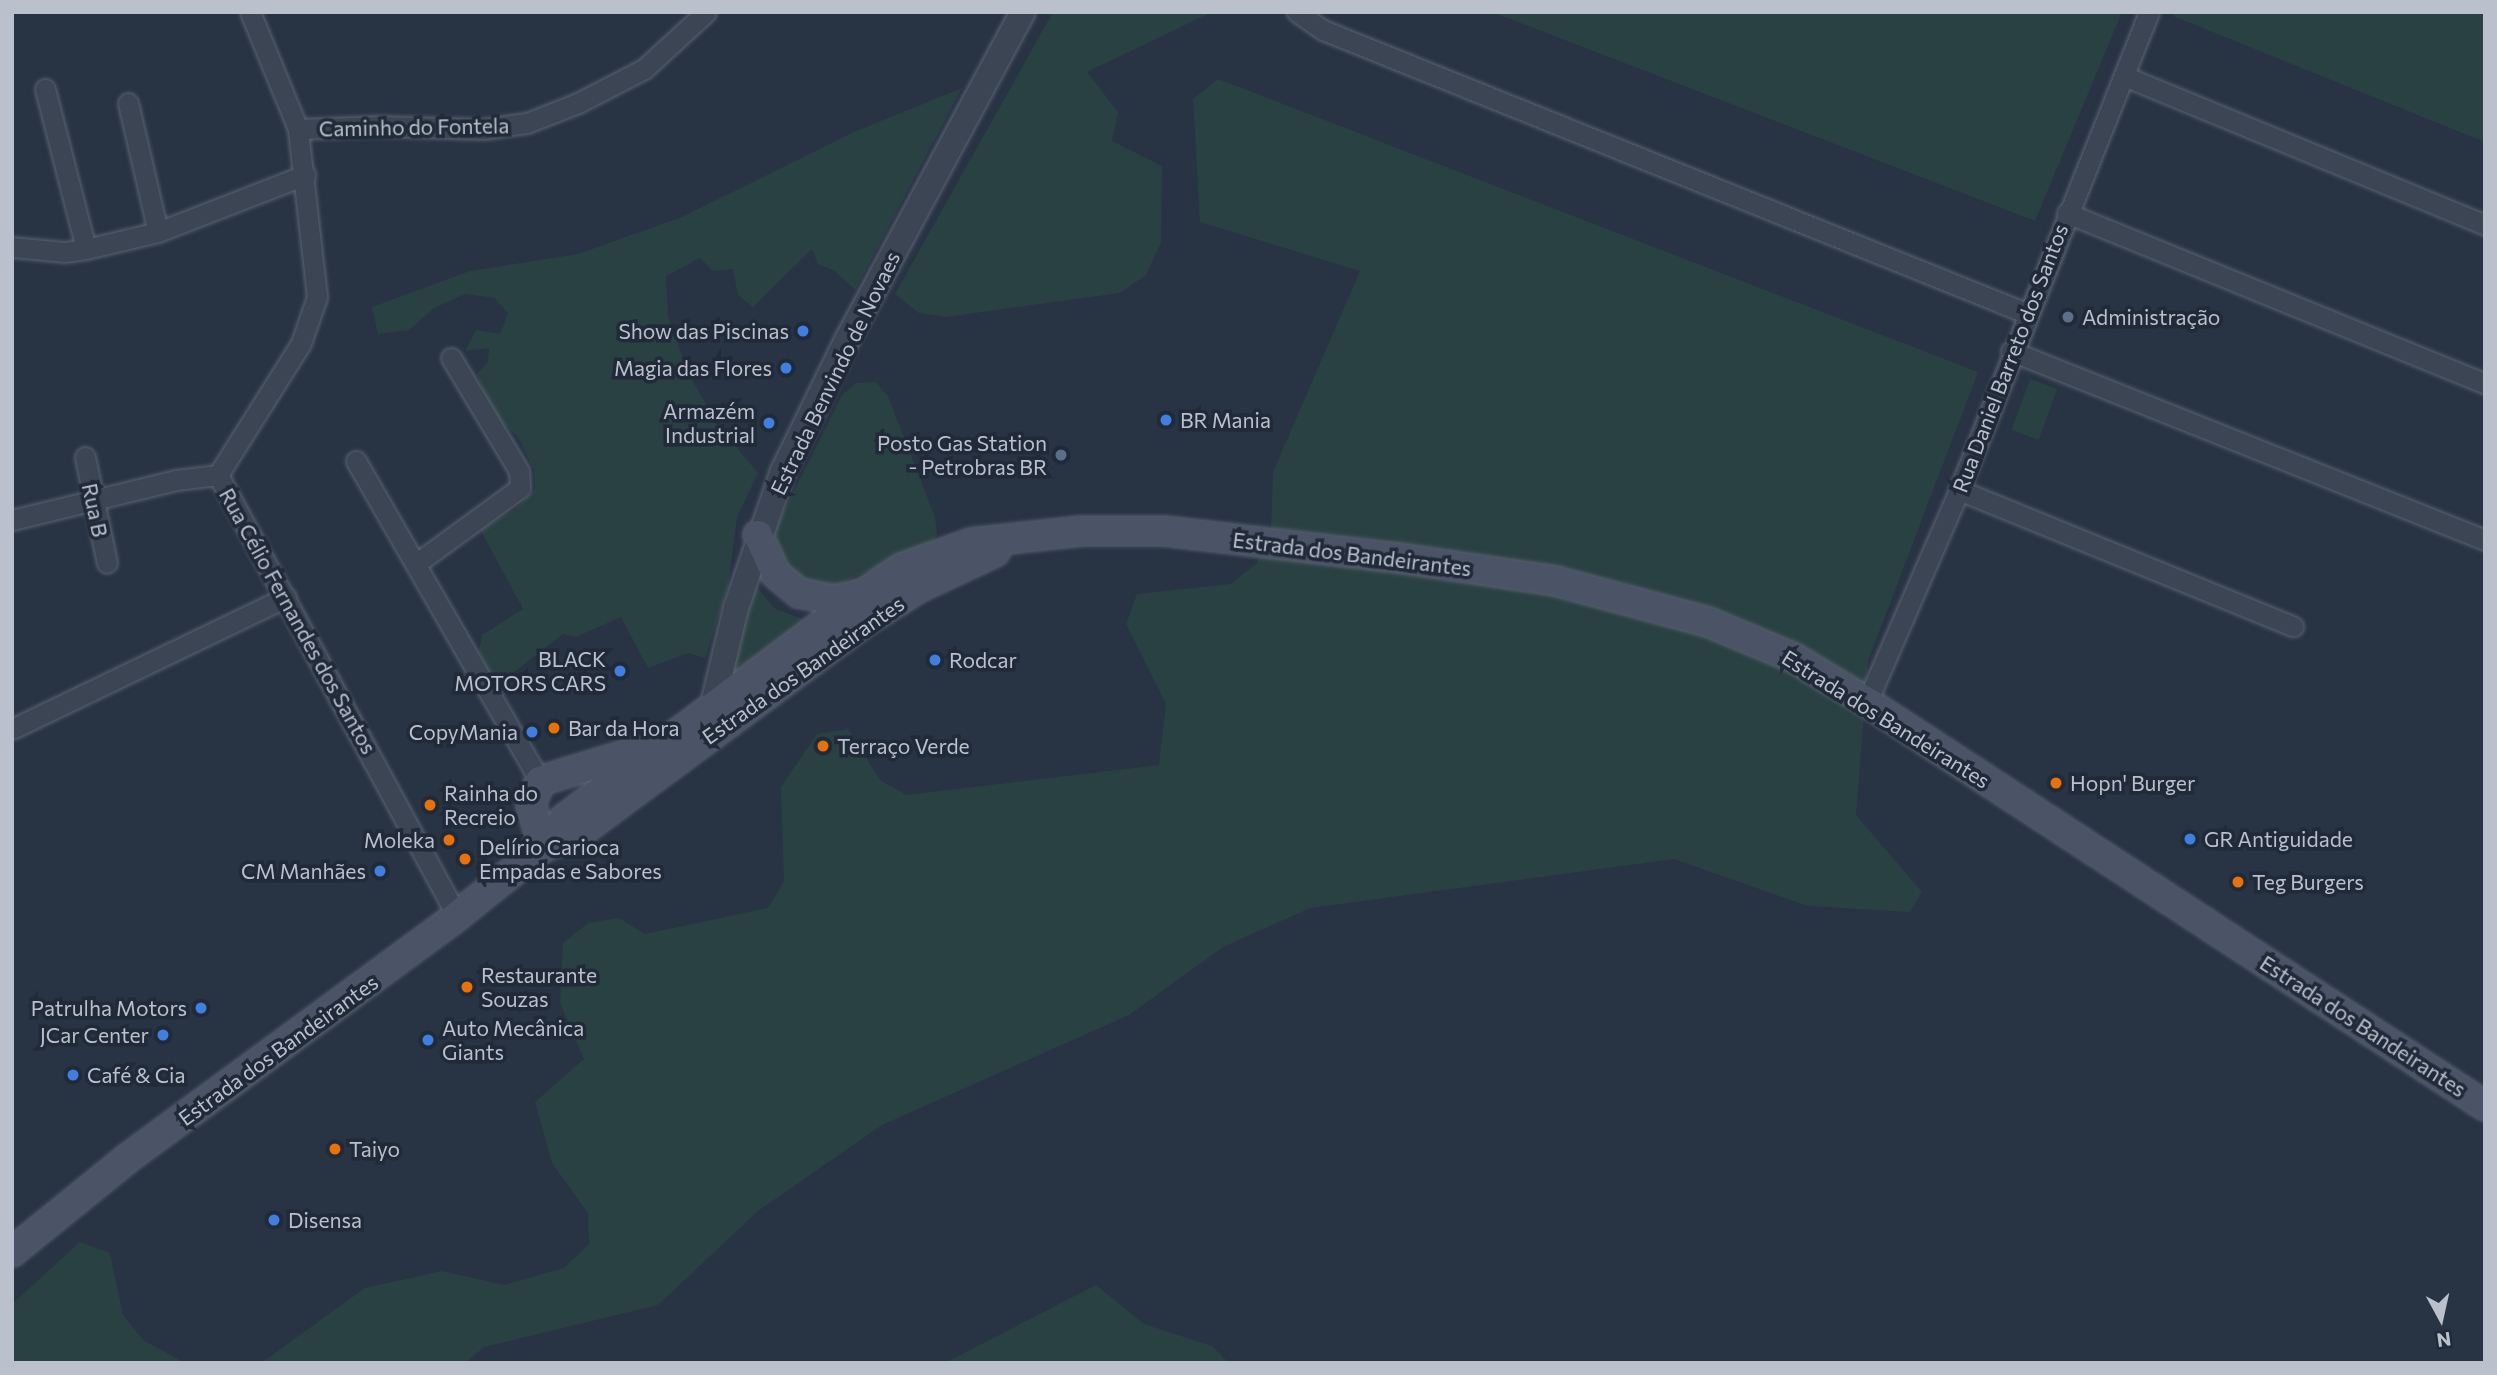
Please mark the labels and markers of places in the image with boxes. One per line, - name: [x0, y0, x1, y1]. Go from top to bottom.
- place label: Administração: [2082, 304, 2220, 330]
- marker: Administração: [2060, 309, 2076, 325]
- place label: Show das Piscinas: [618, 318, 789, 344]
- marker: Show das Piscinas: [795, 323, 811, 339]
- place label: Magia das Flores: [614, 355, 772, 381]
- marker: Magia das Flores: [778, 360, 794, 376]
- place label: Armazém Industrial: [663, 398, 755, 448]
- place label: BR Mania: [1180, 407, 1271, 433]
- marker: BR Mania: [1158, 412, 1174, 428]
- marker: Armazém Industrial: [761, 415, 777, 431]
- place label: Posto Gas Station - Petrobras BR: [877, 430, 1047, 480]
- marker: Posto Gas Station - Petrobras BR: [1053, 447, 1069, 463]
- place label: BLACK MOTORS CARS: [454, 646, 606, 696]
- place label: Rodcar: [949, 647, 1017, 673]
- marker: Rodcar: [927, 652, 943, 668]
- marker: BLACK MOTORS CARS: [612, 663, 628, 679]
- place label: Bar da Hora: [568, 715, 680, 741]
- place label: CopyMania: [409, 719, 518, 745]
- marker: Bar da Hora: [546, 720, 562, 736]
- marker: CopyMania: [524, 724, 540, 740]
- place label: Terraço Verde: [837, 733, 970, 759]
- marker: Terraço Verde: [815, 738, 831, 754]
- place label: Hopn' Burger: [2070, 770, 2195, 796]
- marker: Hopn' Burger: [2048, 775, 2064, 791]
- place label: Rainha do Recreio: [444, 780, 538, 830]
- marker: Rainha do Recreio: [422, 797, 438, 813]
- place label: GR Antiguidade: [2204, 826, 2353, 852]
- place label: Moleka: [364, 827, 435, 853]
- marker: GR Antiguidade: [2182, 831, 2198, 847]
- marker: Moleka: [441, 832, 457, 848]
- place label: Delírio Carioca Empadas e Sabores: [479, 834, 662, 884]
- marker: Delírio Carioca Empadas e Sabores: [457, 851, 473, 867]
- place label: CM Manhães: [241, 858, 366, 884]
- marker: CM Manhães: [372, 863, 388, 879]
- place label: Teg Burgers: [2252, 869, 2364, 895]
- marker: Teg Burgers: [2230, 874, 2246, 890]
- place label: Restaurante Souzas: [481, 962, 597, 1012]
- marker: Restaurante Souzas: [459, 979, 475, 995]
- place label: Patrulha Motors: [31, 995, 187, 1021]
- marker: Patrulha Motors: [193, 1000, 209, 1016]
- place label: Auto Mecânica Giants: [442, 1015, 584, 1065]
- place label: JCar Center: [40, 1022, 149, 1048]
- marker: JCar Center: [155, 1027, 171, 1043]
- marker: Auto Mecânica Giants: [420, 1032, 436, 1048]
- place label: Café & Cia: [87, 1062, 185, 1088]
- marker: Café & Cia: [65, 1067, 81, 1083]
- place label: Taiyo: [349, 1136, 400, 1162]
- marker: Taiyo: [327, 1141, 343, 1157]
- place label: Disensa: [288, 1207, 362, 1233]
- marker: Disensa: [266, 1212, 282, 1228]

